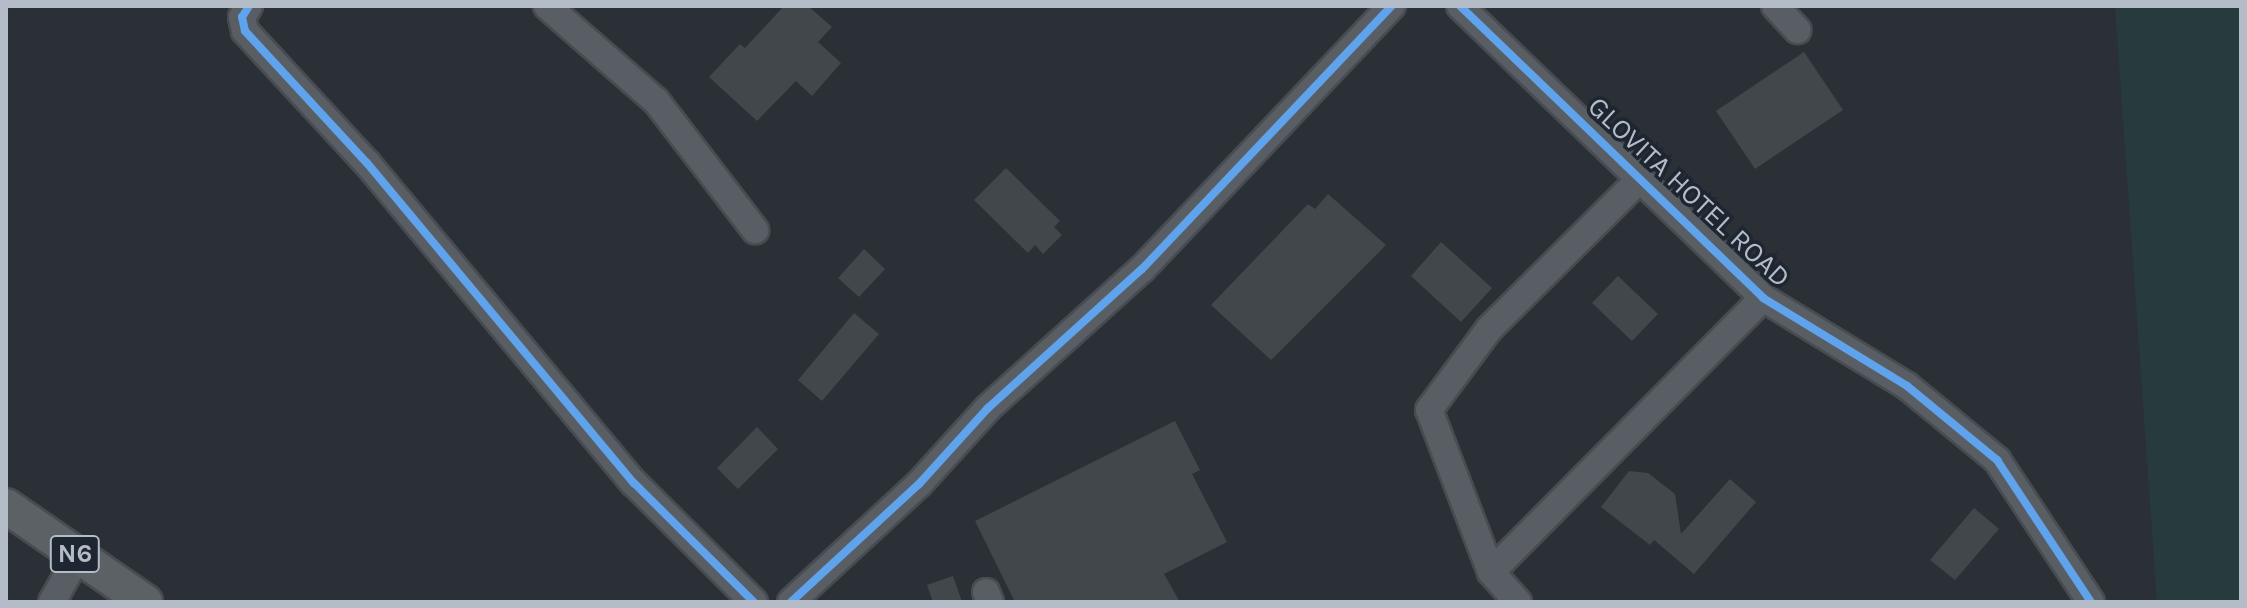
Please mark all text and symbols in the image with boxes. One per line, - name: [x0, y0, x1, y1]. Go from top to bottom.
- street label: GLOVITA HOTEL ROAD: [1581, 90, 1797, 294]
- road number: N6: [49, 532, 101, 576]

